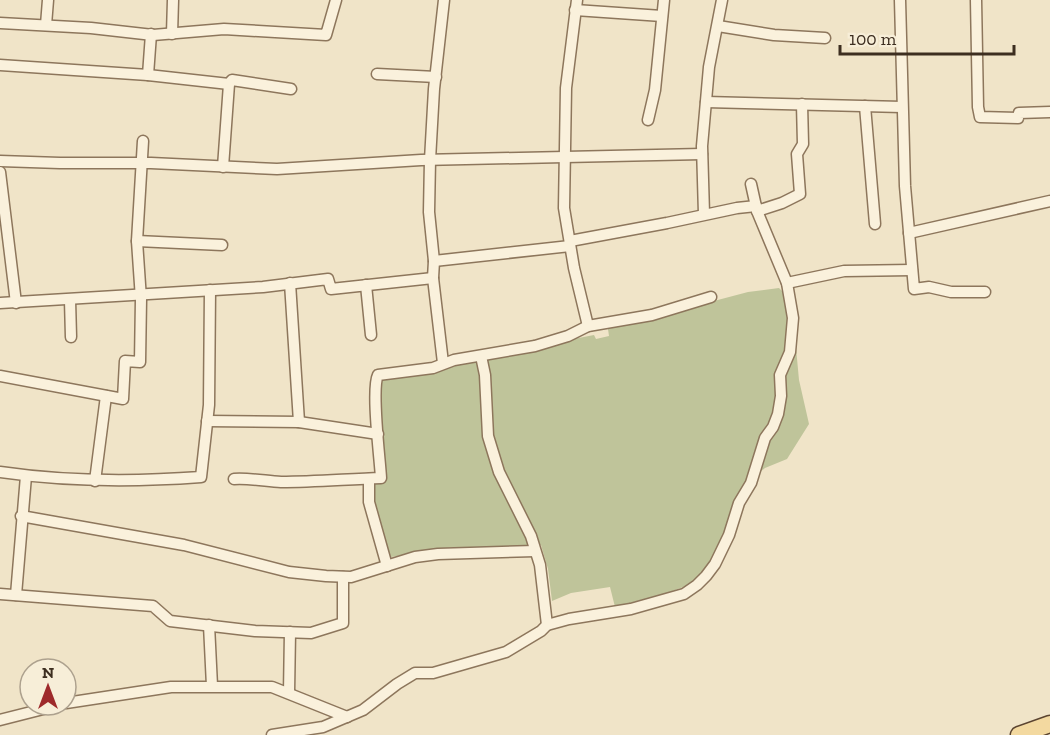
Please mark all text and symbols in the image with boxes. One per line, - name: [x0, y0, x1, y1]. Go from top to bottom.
- scale bar: [840, 18, 1014, 56]
- text: 100 m: [849, 28, 897, 50]
- north arrow: [18, 657, 78, 717]
- text: N: [42, 663, 54, 682]

